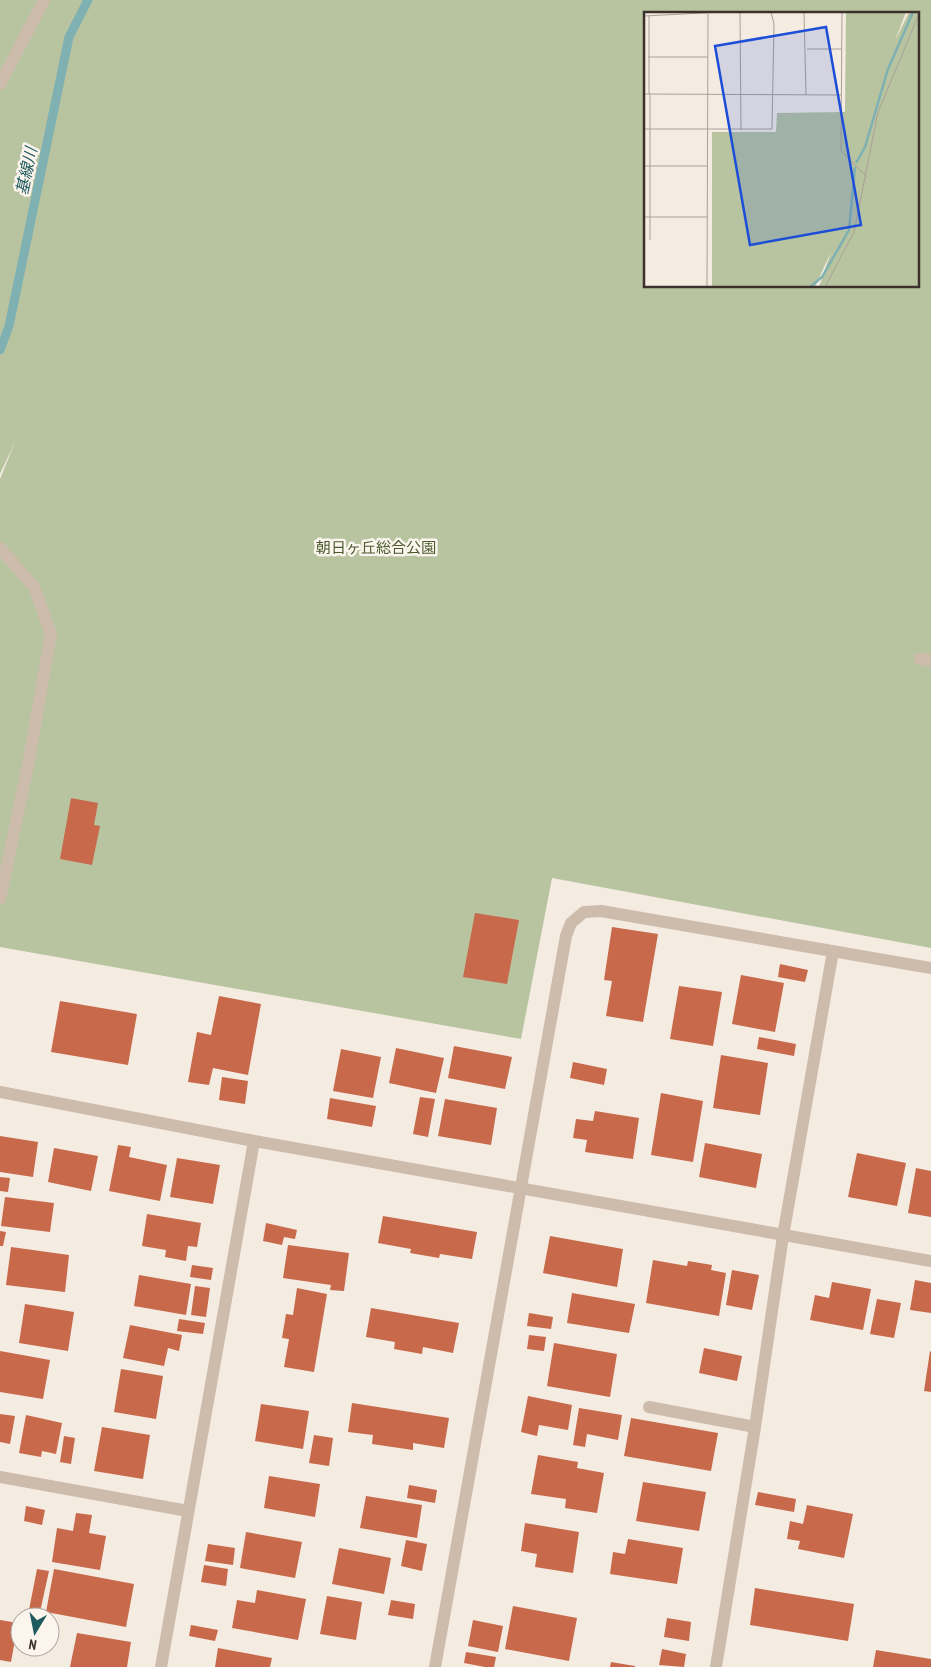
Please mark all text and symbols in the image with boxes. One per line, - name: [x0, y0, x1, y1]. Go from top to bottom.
- inset map: [644, 12, 918, 288]
- water label: 基線川: [11, 143, 41, 197]
- park label: 朝日ヶ丘総合公園: [316, 538, 436, 557]
- north arrow: [10, 1607, 60, 1657]
- text: N: [27, 1635, 38, 1654]

